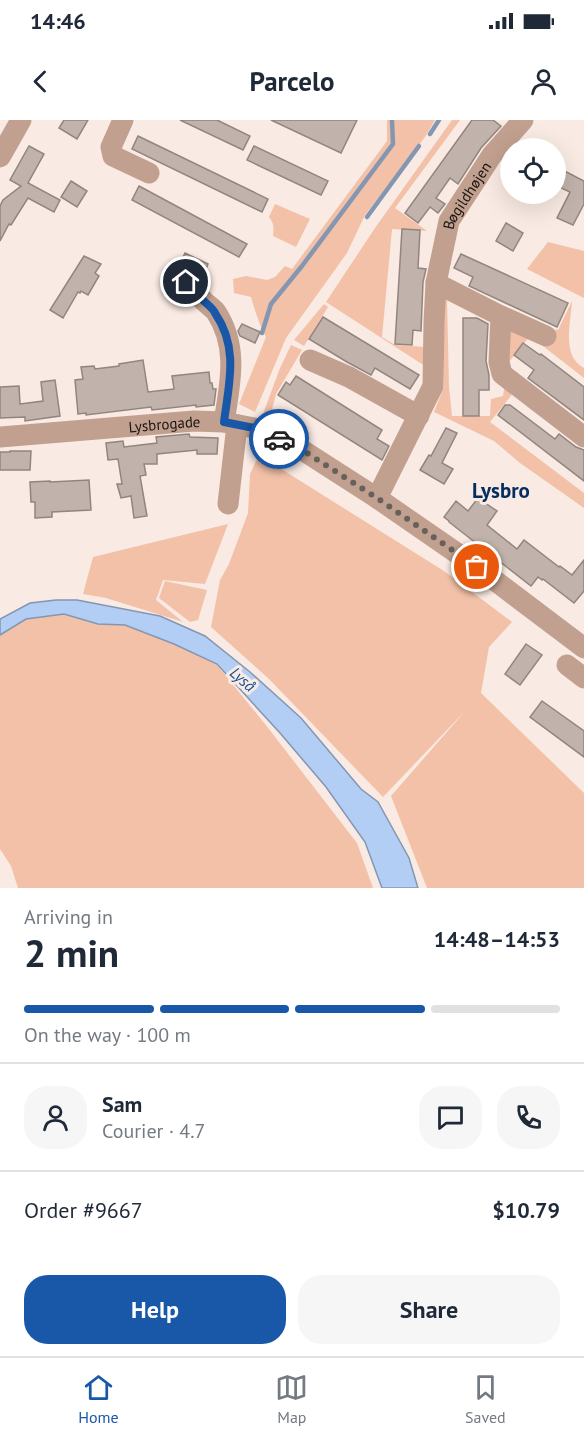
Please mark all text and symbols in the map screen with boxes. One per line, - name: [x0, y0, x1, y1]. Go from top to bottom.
- text: 14:46: [30, 7, 86, 35]
- text: Parcelo: [250, 64, 334, 98]
- icon: back: [24, 65, 57, 98]
- icon: person: [527, 65, 560, 98]
- map controls: [500, 138, 566, 204]
- button: locate: [500, 138, 566, 204]
- street label: Bøgildhøjen: [438, 158, 495, 231]
- pin: [160, 256, 211, 307]
- icon: home: [169, 265, 202, 298]
- courier: [249, 409, 309, 469]
- street label: Lysbrogade: [128, 411, 201, 436]
- icon: car: [263, 423, 296, 456]
- district label: Lysbro: [472, 477, 530, 504]
- pin: [451, 541, 502, 592]
- icon: bag: [460, 550, 493, 583]
- water label: Lyså: [226, 662, 260, 696]
- text: Arriving in: [24, 904, 113, 930]
- text: 14:48–14:53: [434, 925, 560, 953]
- text: 2 min: [24, 927, 119, 978]
- text: On the way · 100 m: [24, 1022, 191, 1048]
- button: person: [24, 1086, 87, 1149]
- button: chat: [419, 1086, 482, 1149]
- button: phone: [497, 1086, 560, 1149]
- text: Sam: [102, 1090, 142, 1118]
- text: Courier · 4.7: [102, 1118, 205, 1144]
- text: Order #9667: [24, 1196, 143, 1224]
- text: $10.79: [492, 1196, 560, 1224]
- button: Help: [24, 1275, 286, 1344]
- button: Share: [298, 1275, 560, 1344]
- tab: Home: [78, 1371, 119, 1427]
- tab: Map: [275, 1371, 308, 1427]
- tab: Saved: [465, 1371, 506, 1427]

